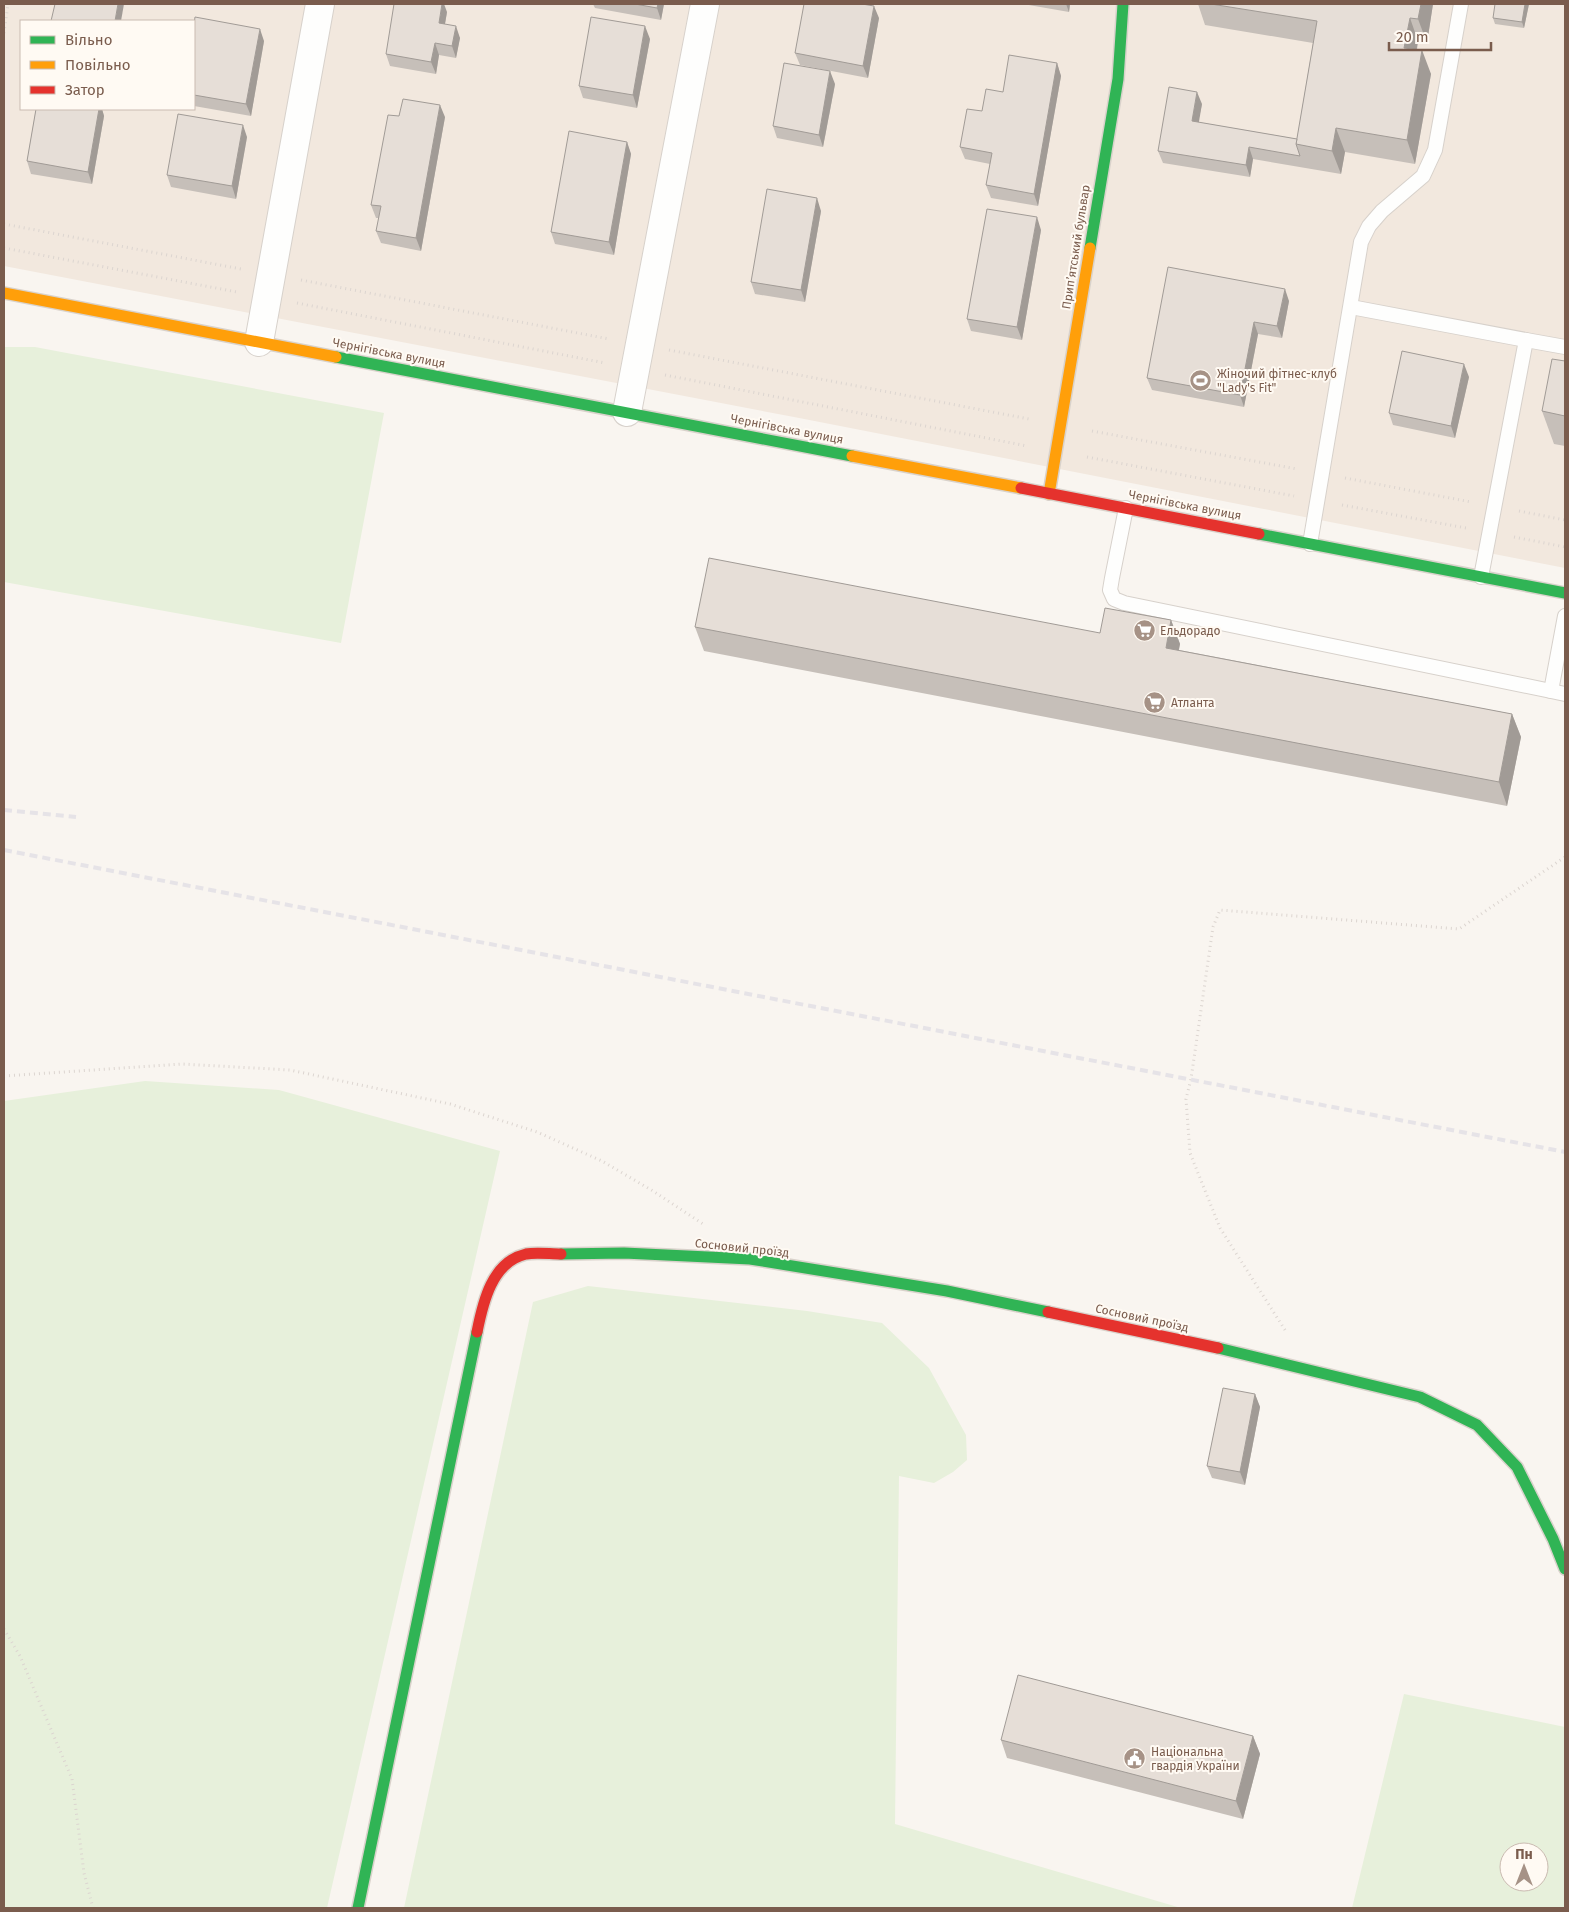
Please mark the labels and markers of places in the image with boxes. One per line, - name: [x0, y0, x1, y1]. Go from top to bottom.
- place label: Жіночий фітнес-клуб "Lady's Fit": [1217, 367, 1337, 395]
- sports icon: Жіночий фітнес-клуб "Lady's Fit": [1189, 369, 1213, 393]
- supermarket icon: Ельдорадо: [1132, 619, 1156, 643]
- place label: Ельдорадо: [1160, 624, 1220, 638]
- supermarket icon: Атланта: [1143, 691, 1167, 715]
- place label: Атланта: [1171, 696, 1215, 710]
- place label: Національна гвардія України: [1151, 1745, 1240, 1773]
- public building icon: Національна гвардія України: [1123, 1747, 1147, 1771]

